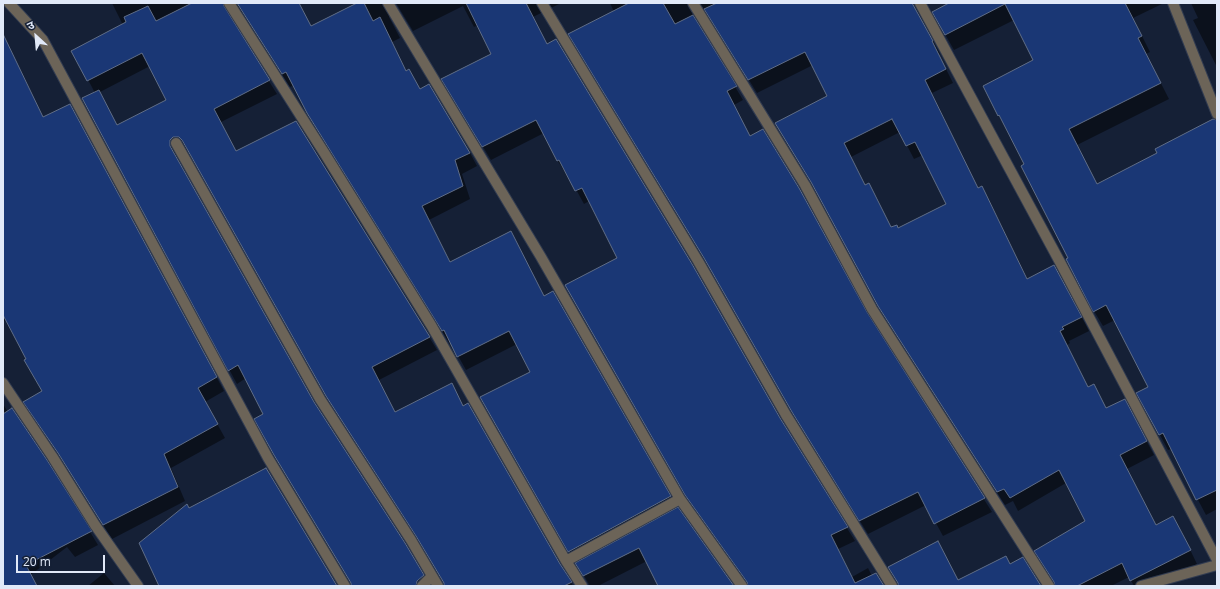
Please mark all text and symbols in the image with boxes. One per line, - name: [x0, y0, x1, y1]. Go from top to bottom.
- north arrow: [16, 16, 56, 56]
- text: उ: [24, 17, 37, 33]
- scale bar: [18, 547, 107, 573]
- text: 20 m: [23, 553, 51, 570]

